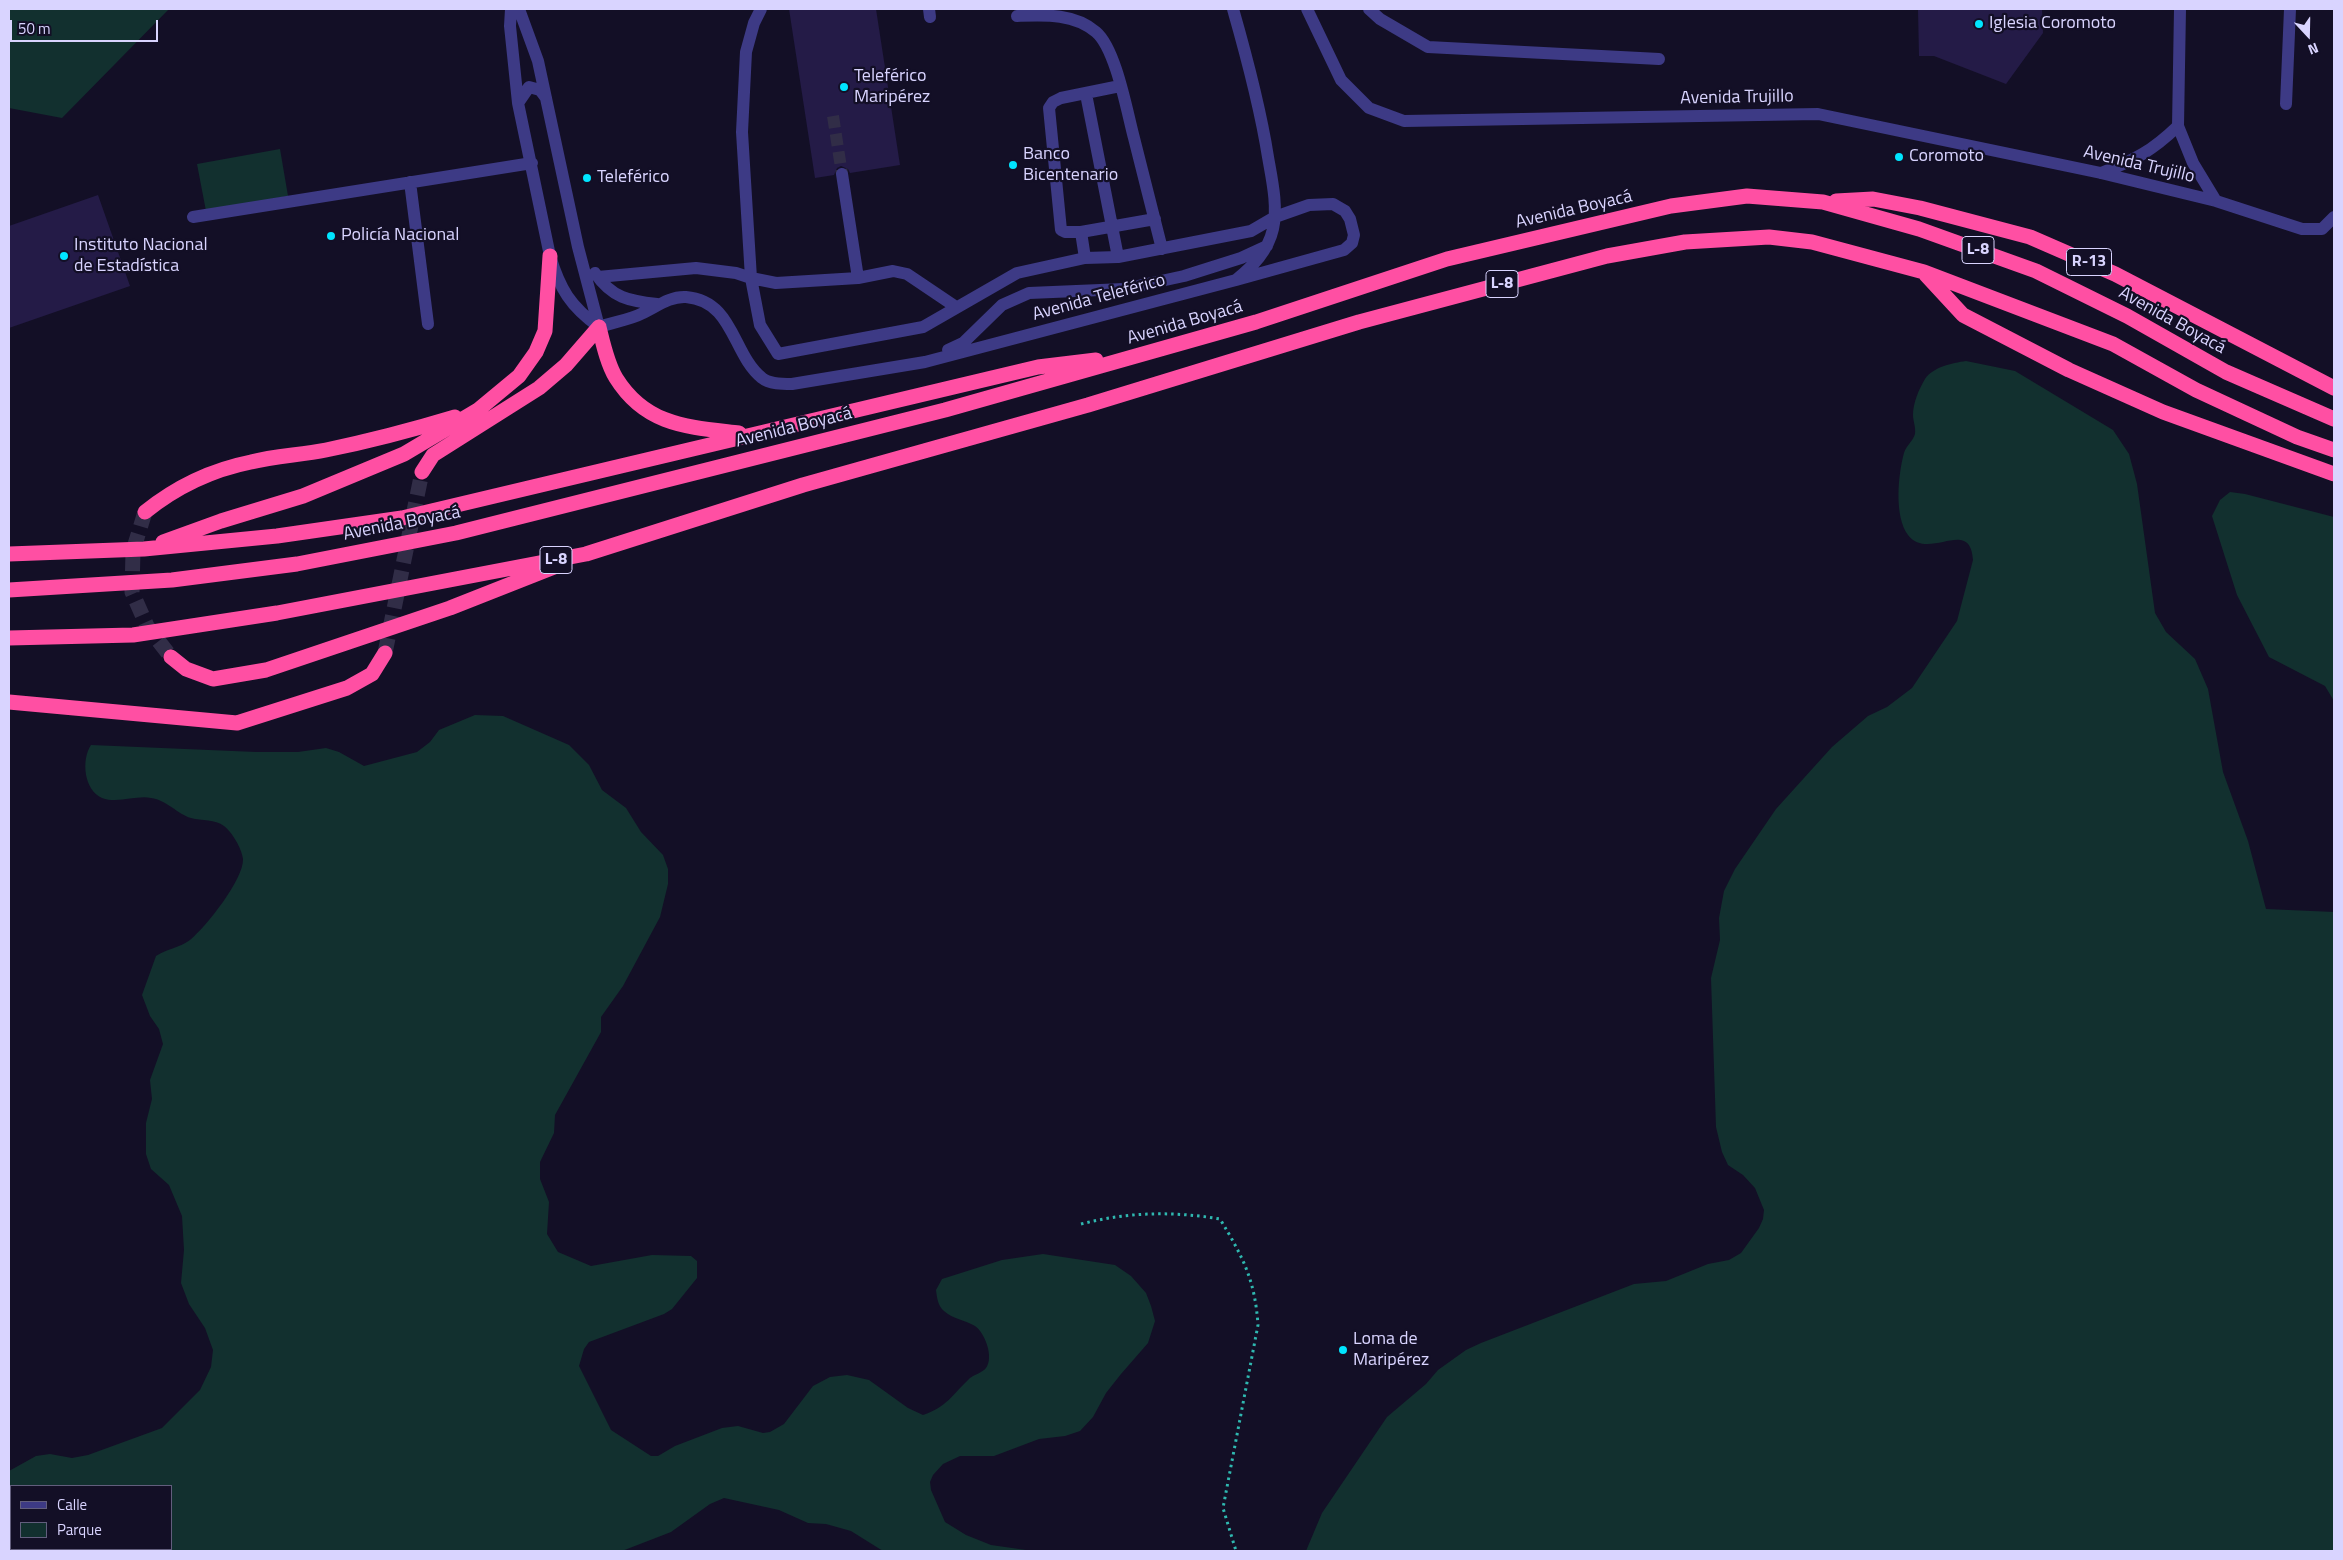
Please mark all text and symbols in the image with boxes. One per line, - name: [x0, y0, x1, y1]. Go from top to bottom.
- scale bar: [12, 10, 160, 42]
- north arrow: [2283, 10, 2333, 60]
- place label: Iglesia Coromoto: [1989, 13, 2116, 35]
- text: 50 m: [18, 17, 51, 40]
- marker: Iglesia Coromoto: [1973, 18, 1985, 30]
- text: N: [2305, 38, 2322, 61]
- place label: Teleférico Maripérez: [854, 66, 930, 108]
- marker: Teleférico Maripérez: [838, 81, 850, 93]
- street label: Avenida Trujillo: [1680, 86, 1794, 110]
- street label: Avenida Trujillo: [2081, 142, 2197, 188]
- place label: Banco Bicentenario: [1023, 144, 1118, 186]
- place label: Coromoto: [1909, 146, 1984, 168]
- marker: Coromoto: [1893, 151, 1905, 163]
- marker: Banco Bicentenario: [1007, 159, 1019, 171]
- place label: Teleférico: [597, 167, 669, 189]
- marker: Teleférico: [581, 172, 593, 184]
- street label: Avenida Boyacá: [1514, 186, 1634, 234]
- place label: Policía Nacional: [341, 225, 459, 247]
- marker: Policía Nacional: [325, 230, 337, 242]
- place label: Instituto Nacional de Estadística: [74, 235, 208, 278]
- road number: L-8: [1962, 236, 1994, 264]
- road number: R-13: [2066, 248, 2112, 276]
- marker: Instituto Nacional de Estadística: [58, 250, 70, 262]
- street label: Avenida Teleférico: [1030, 270, 1168, 326]
- road number: L-8: [1486, 270, 1518, 298]
- street label: Avenida Boyacá: [2115, 283, 2229, 359]
- street label: Avenida Boyacá: [1125, 296, 1245, 350]
- street label: Avenida Boyacá: [734, 403, 854, 453]
- street label: Avenida Boyacá: [342, 502, 462, 546]
- road number: L-8: [540, 546, 572, 574]
- place label: Loma de Maripérez: [1353, 1329, 1429, 1372]
- marker: Loma de Maripérez: [1337, 1344, 1349, 1356]
- legend: [10, 1485, 172, 1550]
- text: Calle: [57, 1493, 87, 1516]
- text: Parque: [57, 1518, 102, 1541]

